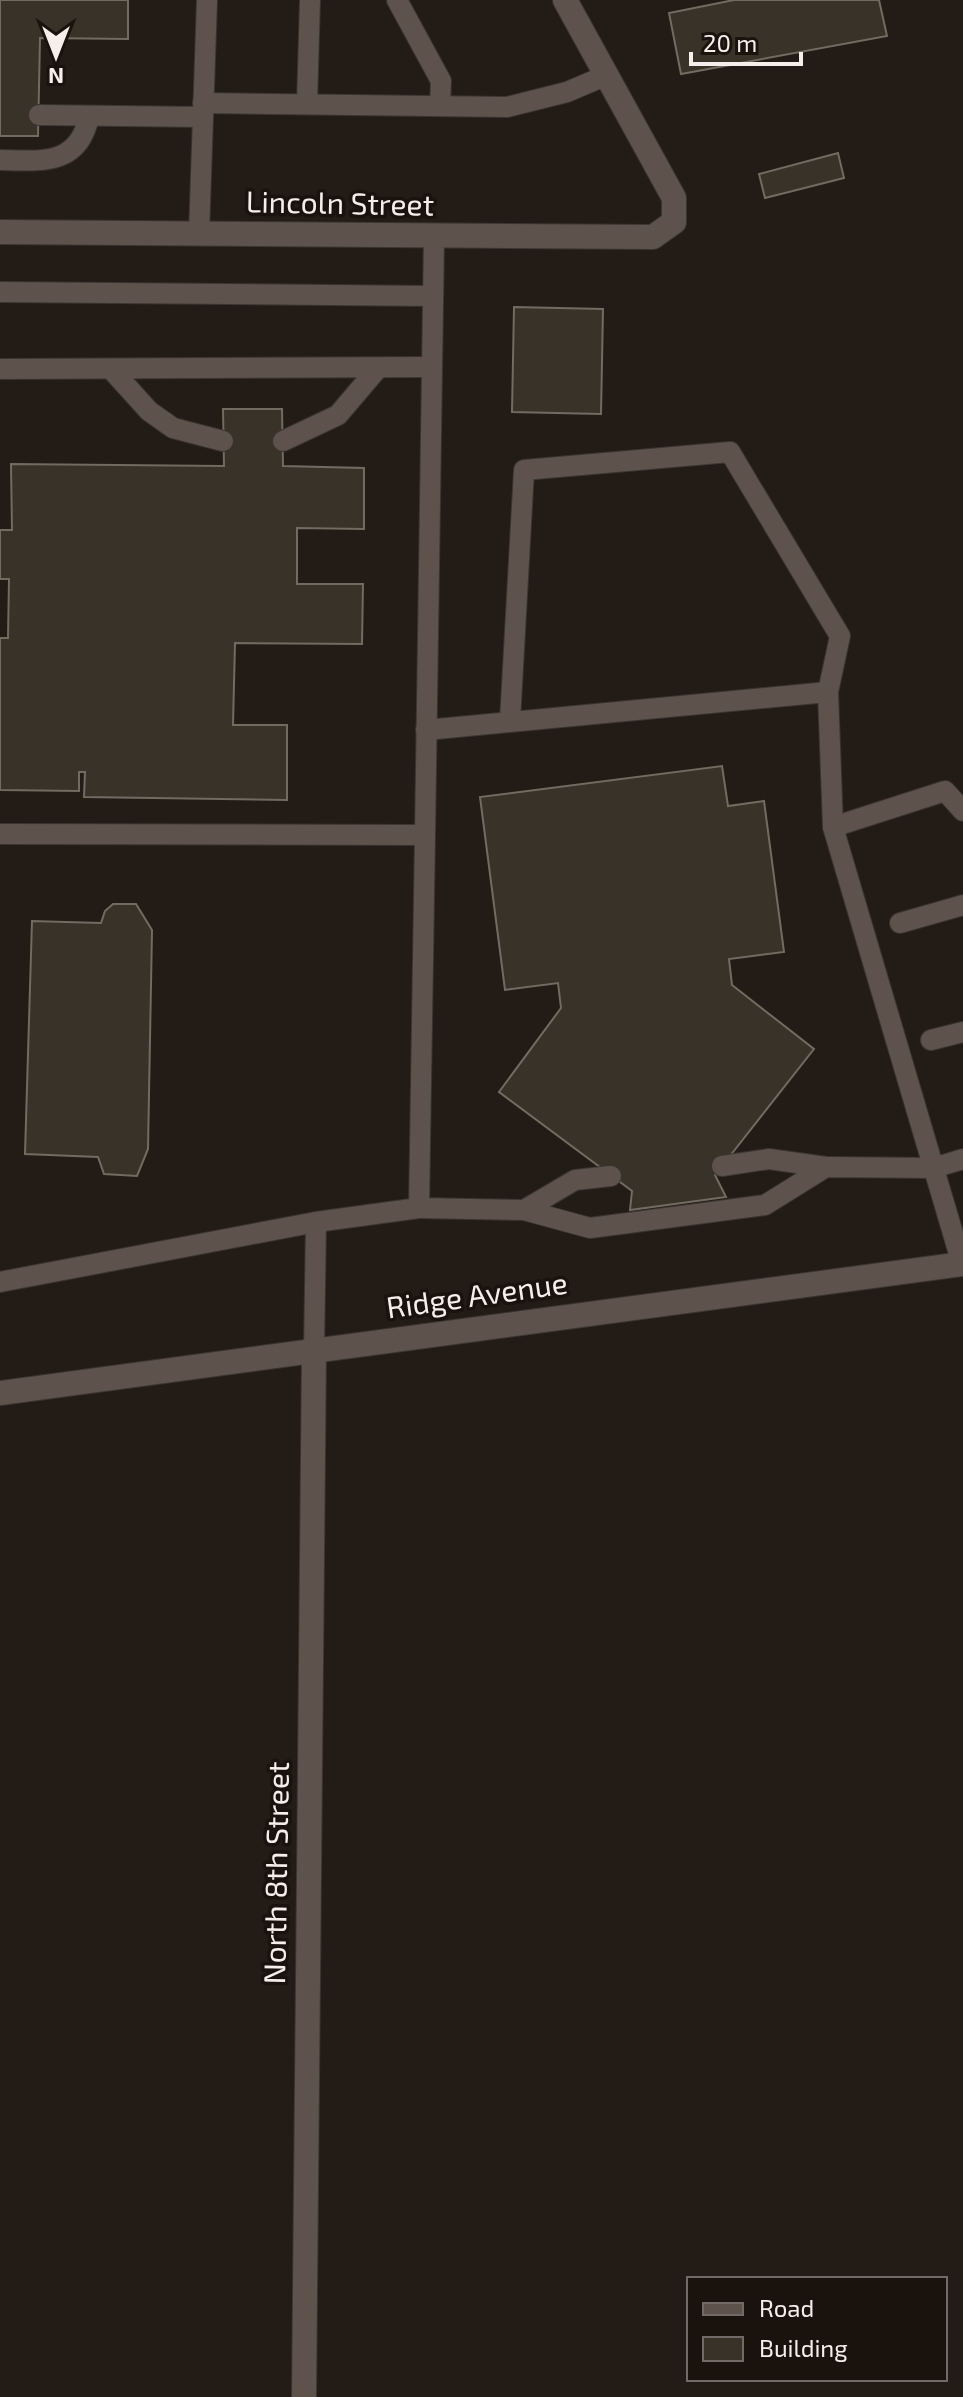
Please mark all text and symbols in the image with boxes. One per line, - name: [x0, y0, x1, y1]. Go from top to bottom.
- north arrow: [16, 16, 96, 96]
- scale bar: [691, 16, 801, 66]
- text: 20 m: [703, 28, 757, 57]
- text: N: [48, 64, 64, 90]
- street label: Lincoln Street: [246, 182, 434, 222]
- street label: Ridge Avenue: [384, 1264, 570, 1325]
- street label: North 8th Street: [255, 1761, 295, 1985]
- legend: [687, 2277, 947, 2381]
- text: Road: [759, 2293, 814, 2322]
- text: Building: [759, 2333, 848, 2362]

